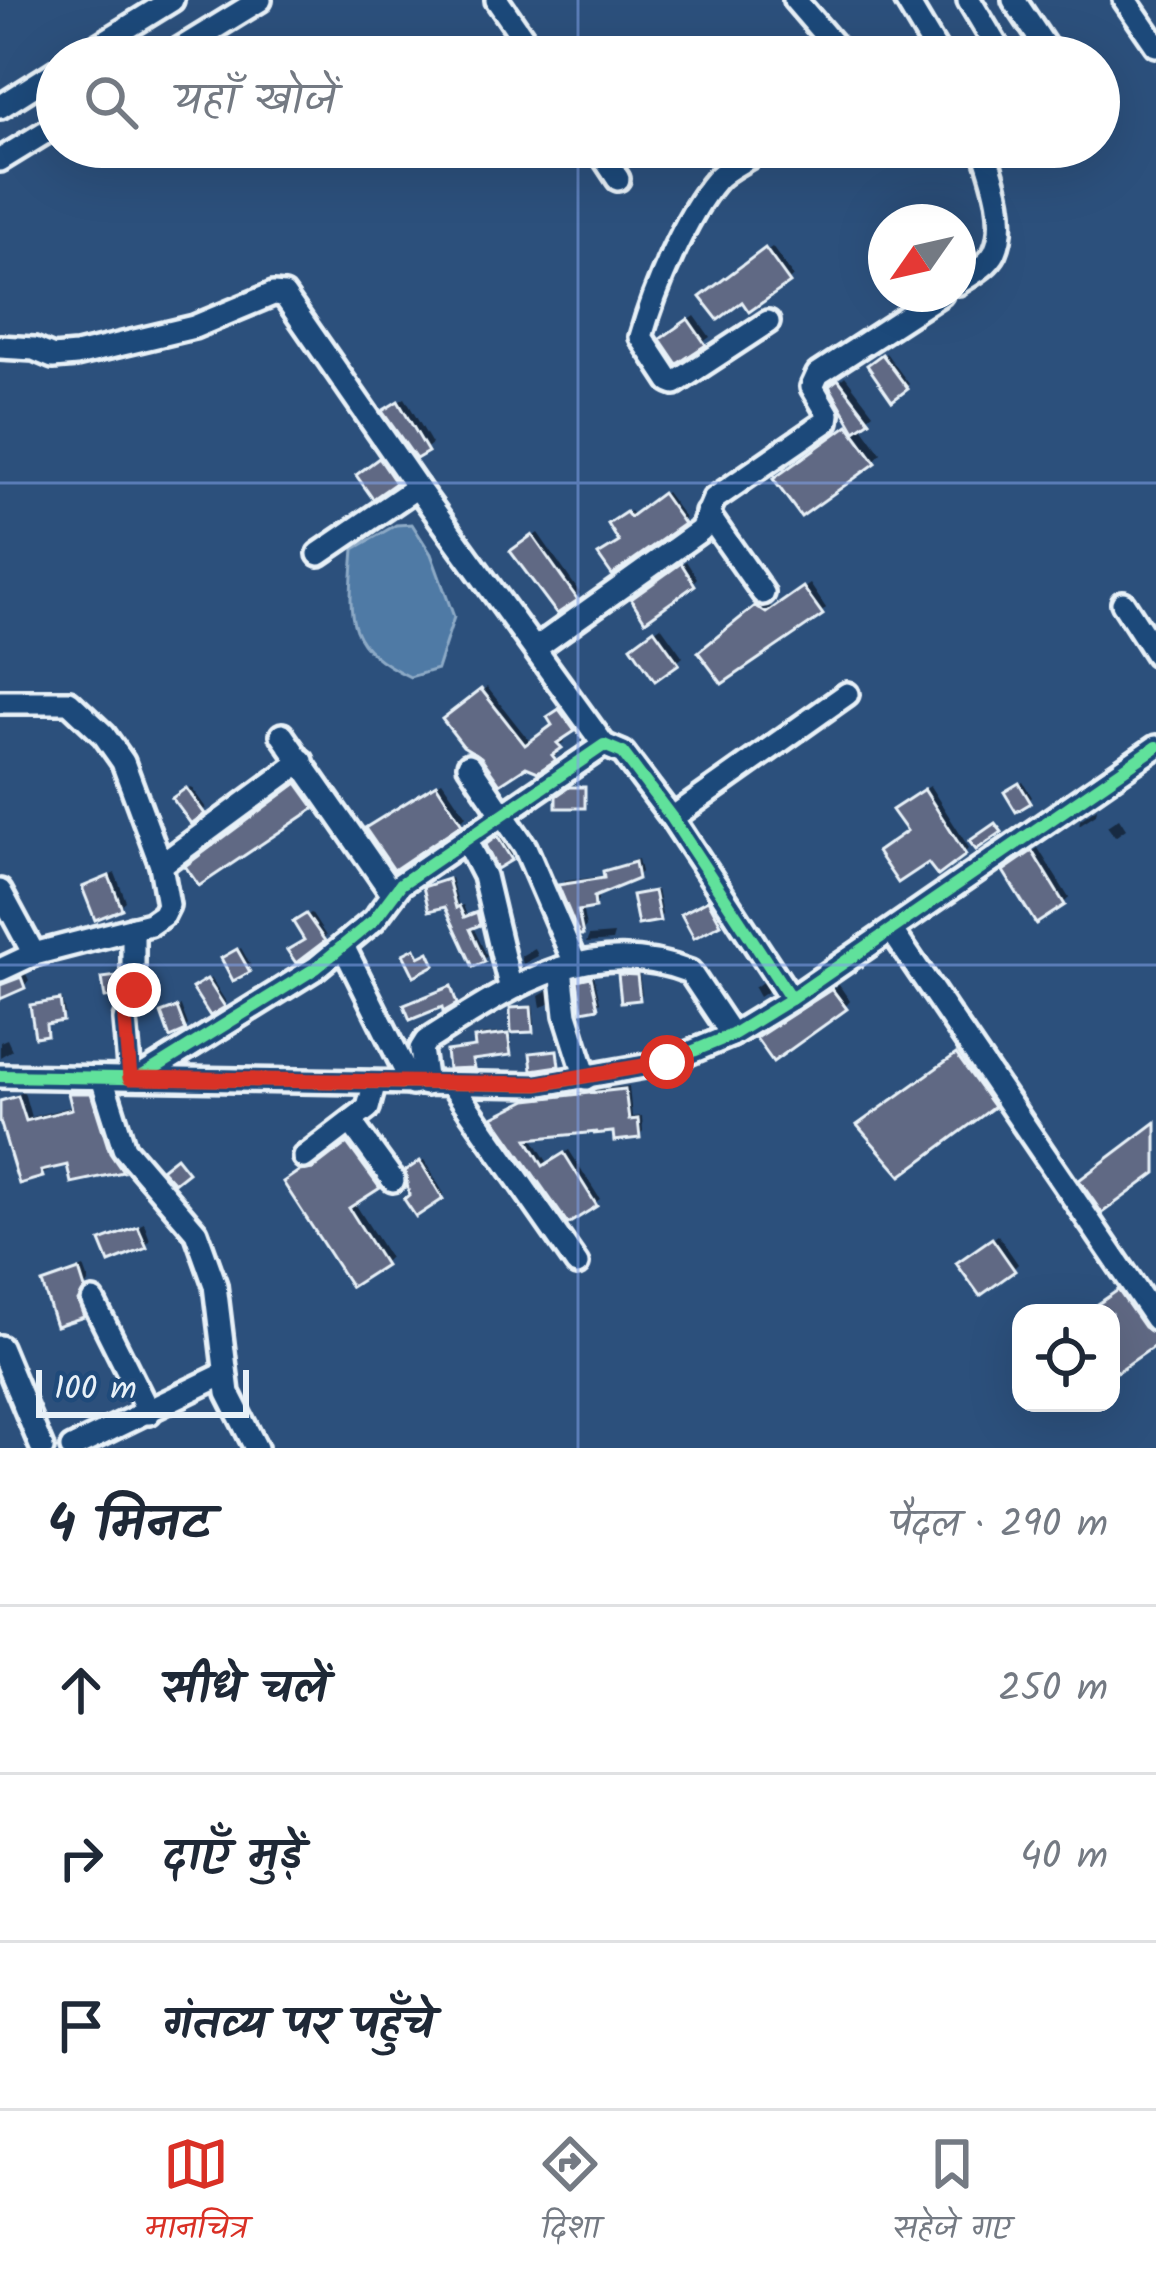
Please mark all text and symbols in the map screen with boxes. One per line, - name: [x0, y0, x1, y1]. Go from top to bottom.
- search box: [36, 36, 1120, 168]
- text: यहाँ खोजें: [174, 66, 336, 138]
- icon: search: [78, 69, 144, 135]
- north arrow: [868, 204, 976, 312]
- route end: [107, 963, 161, 1017]
- route start: [640, 1035, 694, 1089]
- map controls: [1012, 1304, 1120, 1412]
- button: locate: [1012, 1304, 1120, 1412]
- scale bar: [36, 1364, 249, 1417]
- text: 100 m: [54, 1364, 137, 1417]
- text: 4 मिनट: [48, 1486, 211, 1567]
- text: पैदल · 290 m: [890, 1495, 1108, 1557]
- text: सीधे चलें: [162, 1654, 327, 1726]
- icon: ahead: [48, 1657, 114, 1723]
- text: 250 m: [998, 1659, 1108, 1721]
- text: दाएँ मुड़ें: [162, 1822, 302, 1894]
- icon: right: [48, 1825, 114, 1891]
- text: 40 m: [1020, 1827, 1108, 1889]
- text: गंतव्य पर पहुँचे: [162, 1990, 434, 2062]
- icon: arrive: [48, 1993, 114, 2059]
- tab: मानचित्र: [145, 2131, 248, 2256]
- tab: दिशा: [537, 2131, 603, 2256]
- tab: सहेजे गए: [893, 2131, 1011, 2256]

